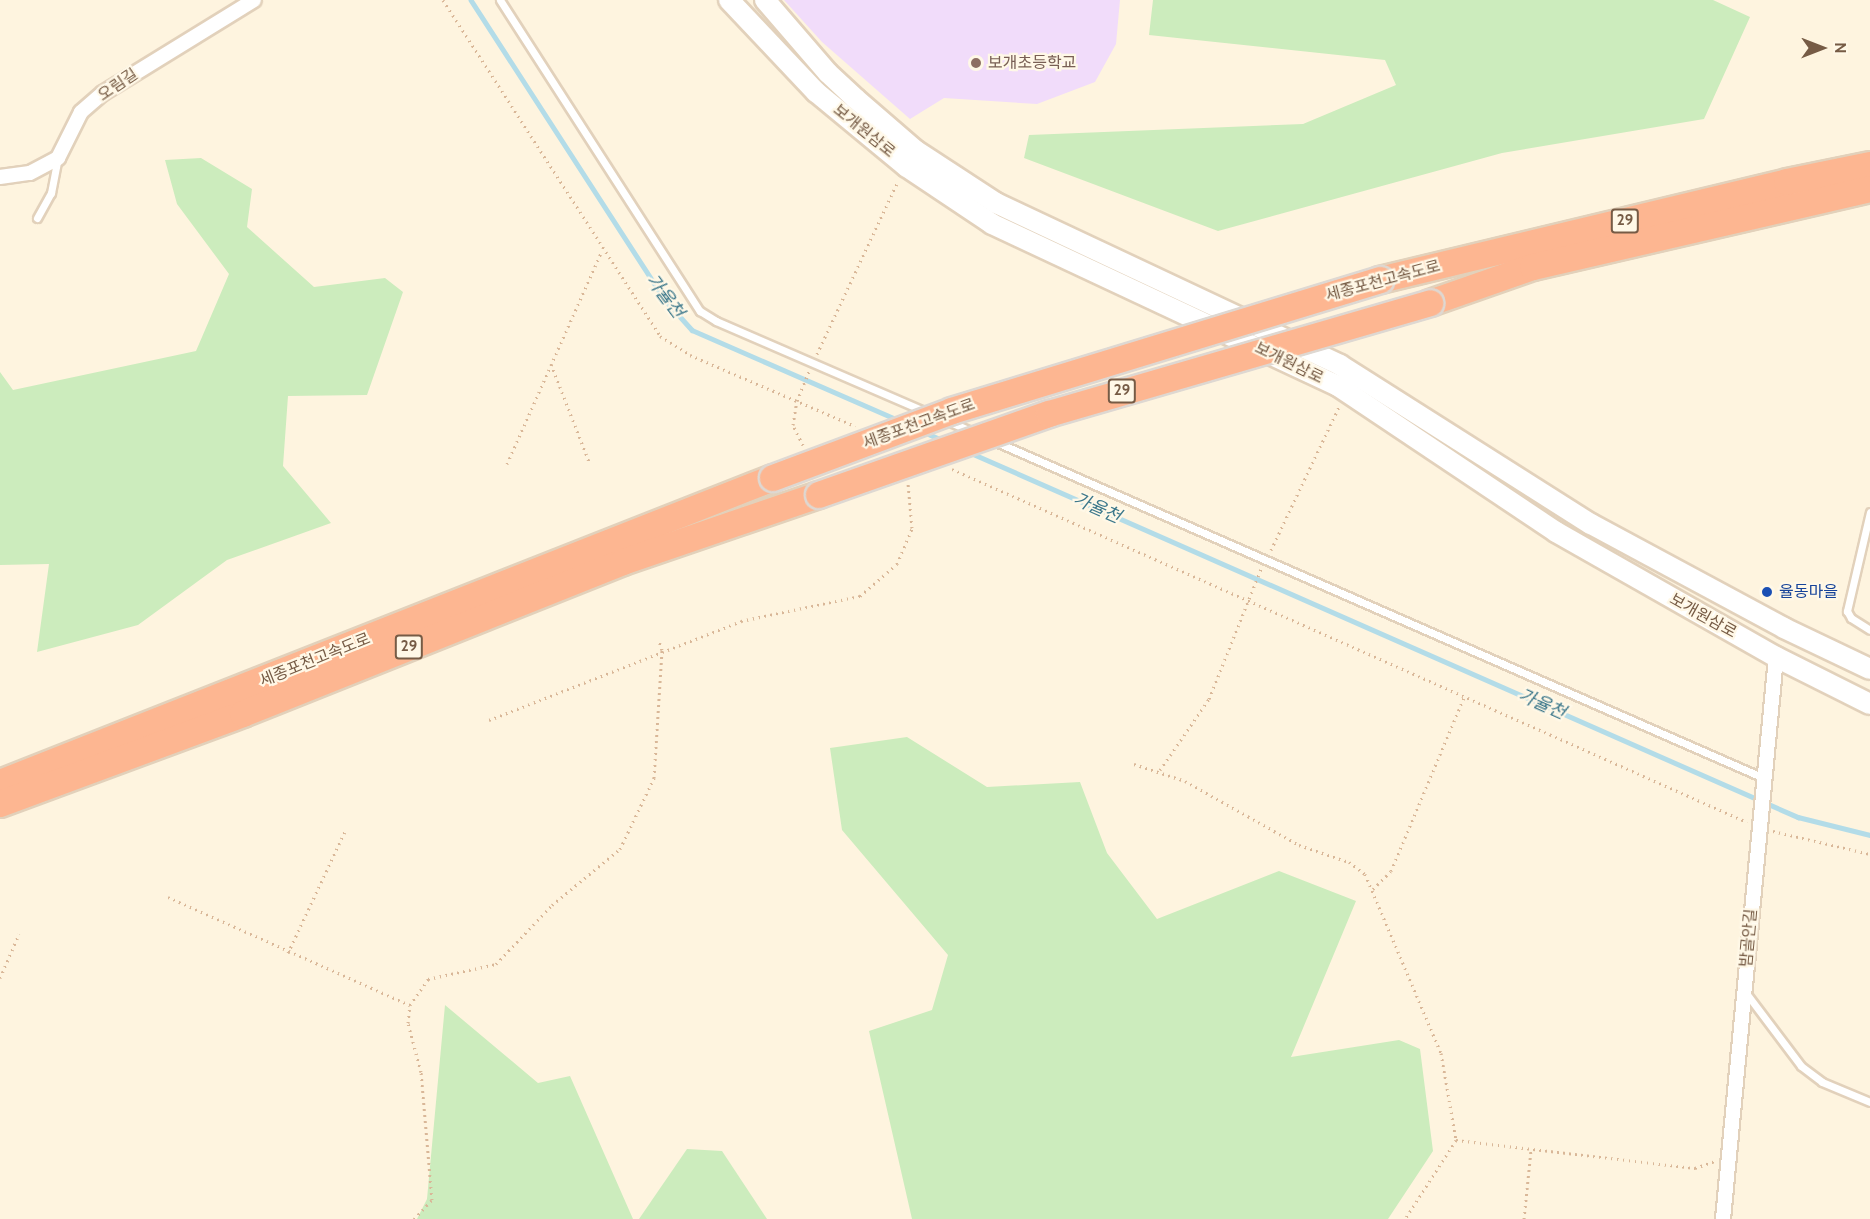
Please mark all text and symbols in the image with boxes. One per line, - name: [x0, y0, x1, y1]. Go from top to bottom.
- north arrow: [1792, 18, 1852, 78]
- text: N: [1831, 42, 1850, 54]
- place label: 보개초등학교: [988, 53, 1076, 73]
- marker: 보개초등학교: [969, 56, 983, 70]
- street label: 오림길: [94, 65, 142, 105]
- street label: 보개원삼로: [829, 100, 899, 162]
- road number: 29: [1610, 209, 1640, 233]
- street label: 세종포천고속도로: [1324, 256, 1442, 306]
- water label: 가율천: [641, 270, 689, 322]
- street label: 보개원삼로: [1252, 338, 1326, 388]
- road number: 29: [1107, 379, 1137, 403]
- street label: 세종포천고속도로: [860, 395, 978, 453]
- water label: 가율천: [1070, 488, 1124, 528]
- place label: 율동마을: [1779, 582, 1838, 602]
- marker: 율동마을: [1760, 585, 1774, 599]
- street label: 보개원삼로: [1666, 590, 1740, 642]
- street label: 세종포천고속도로: [257, 629, 373, 691]
- road number: 29: [394, 635, 424, 659]
- water label: 가율천: [1515, 684, 1569, 724]
- street label: 밤골안길: [1737, 908, 1761, 968]

